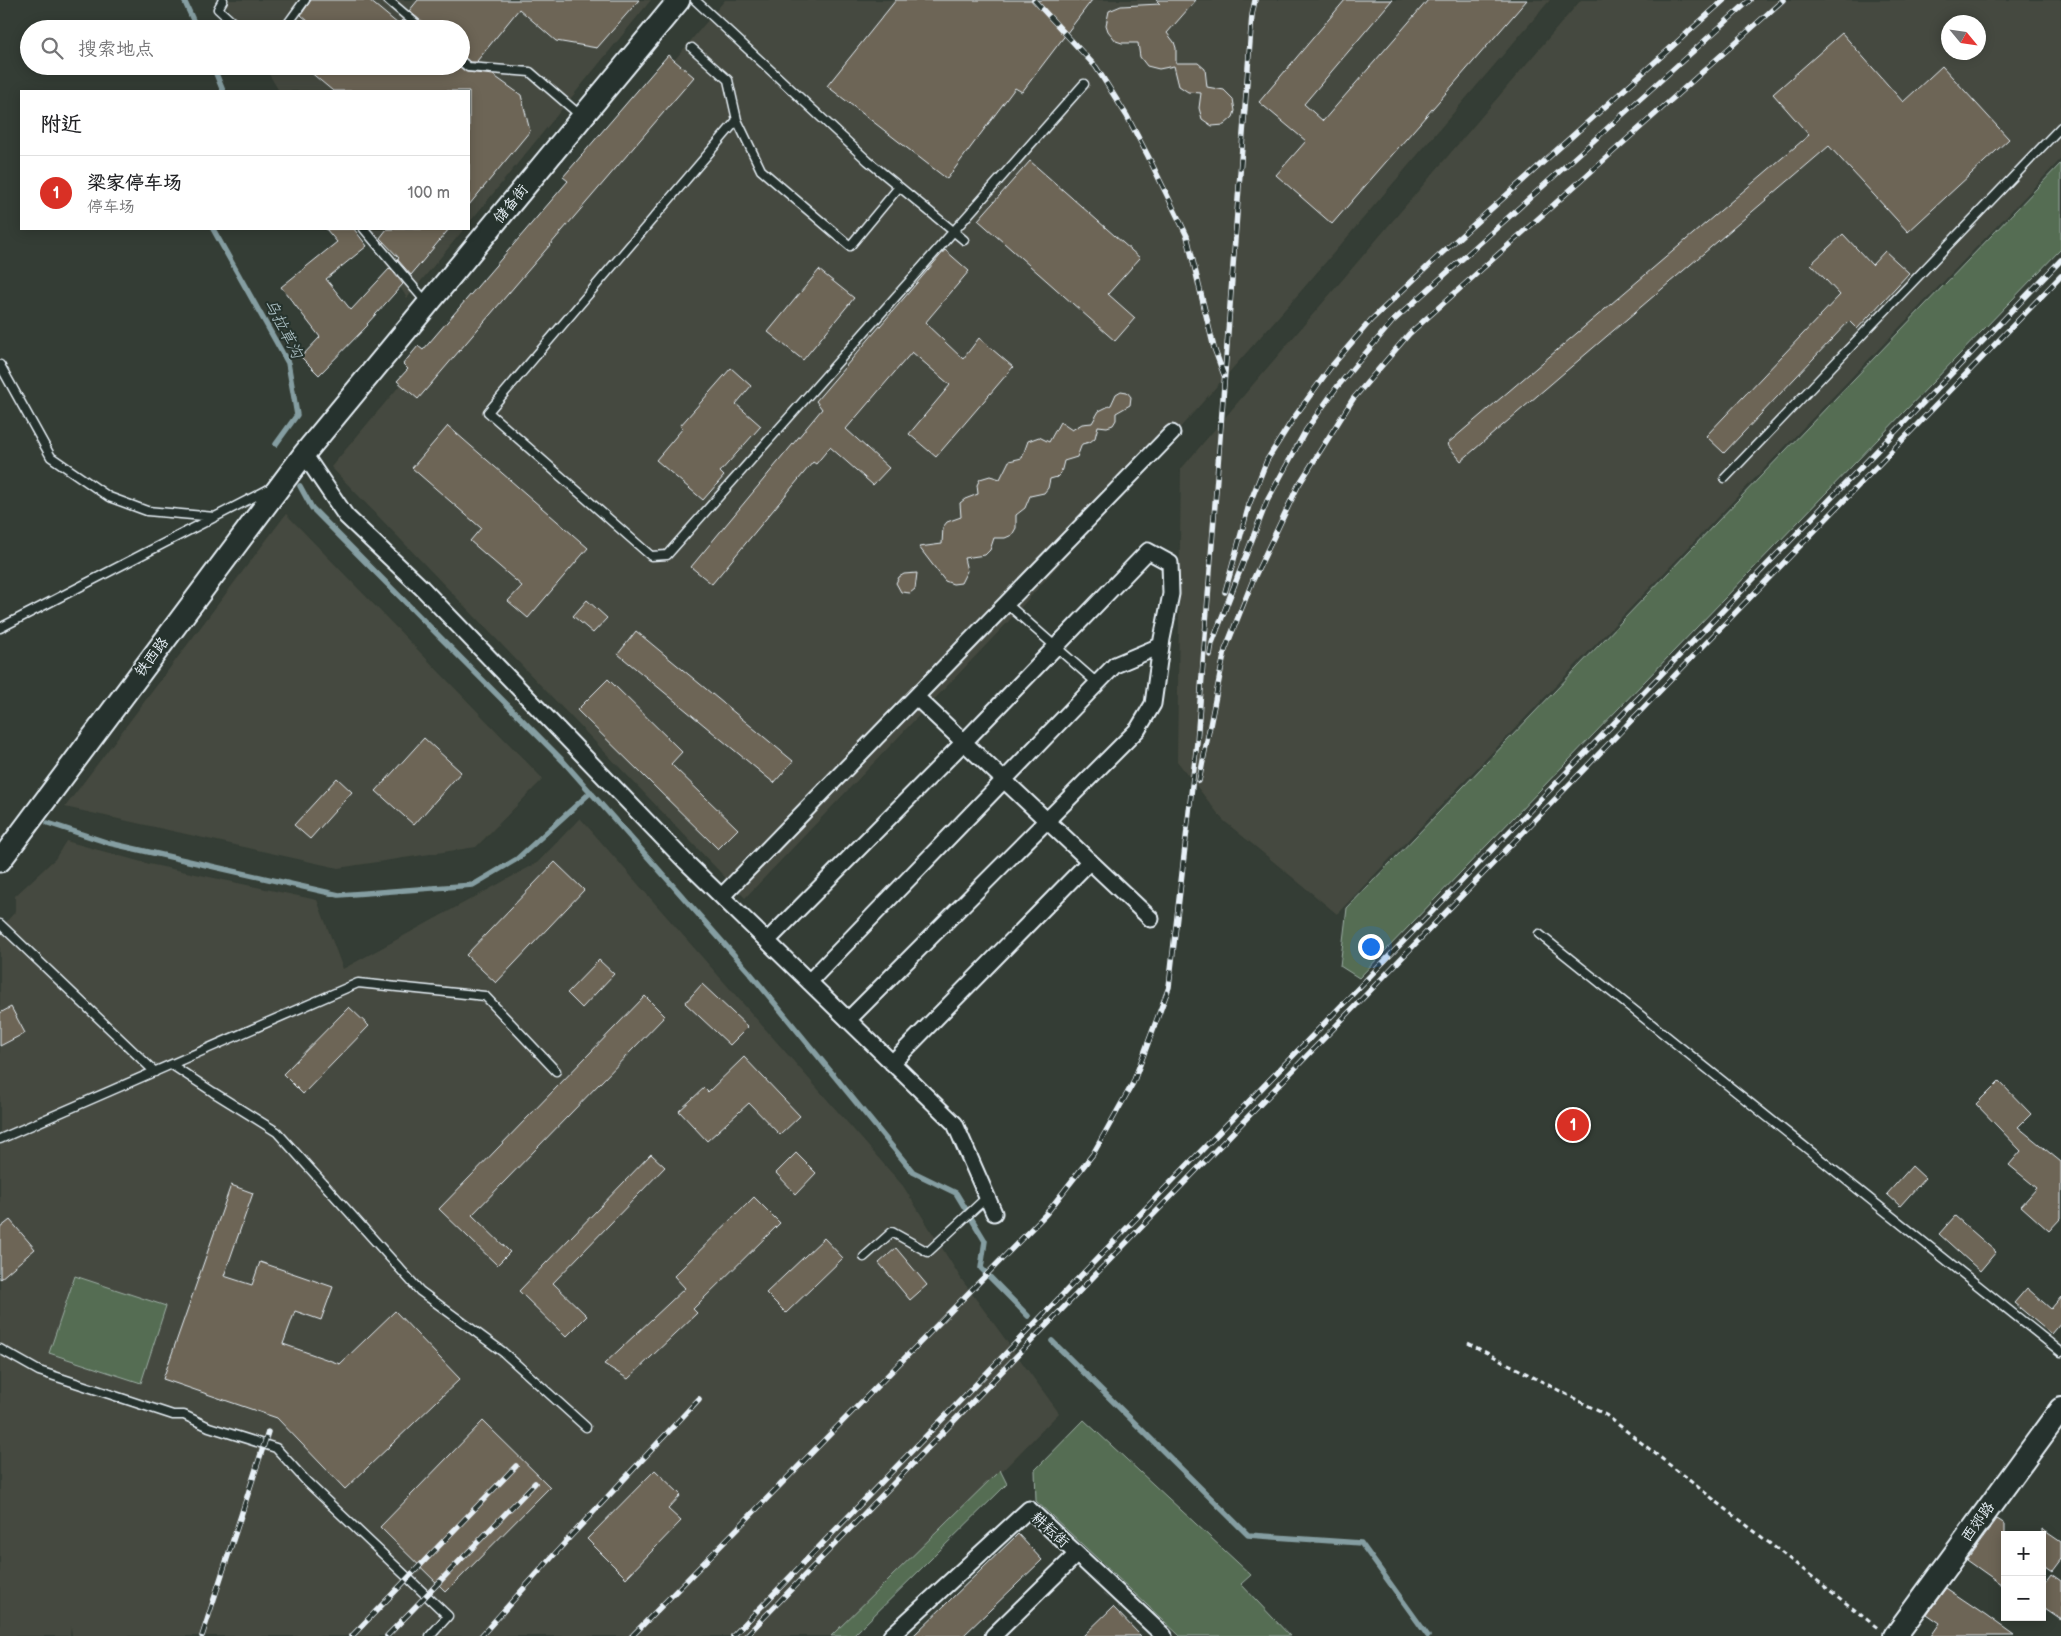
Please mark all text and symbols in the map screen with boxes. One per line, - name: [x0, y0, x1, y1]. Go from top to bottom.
- north arrow: [1941, 15, 1986, 60]
- search box: [20, 20, 470, 75]
- icon: search: [38, 34, 66, 62]
- text: 搜索地点: [78, 38, 154, 61]
- text: 附近: [40, 112, 82, 137]
- text: 梁家停车场: [87, 172, 182, 195]
- street label: 储备街: [489, 181, 533, 227]
- text: 1: [53, 184, 59, 203]
- text: 100 m: [407, 184, 450, 203]
- text: 停车场: [87, 198, 135, 217]
- water label: 乌拉草沟: [260, 296, 307, 364]
- street label: 铁西路: [131, 633, 173, 681]
- your location: [1358, 934, 1384, 960]
- pin: 1: [1557, 1106, 1589, 1144]
- street label: 西郊路: [1957, 1498, 1999, 1546]
- street label: 耕耘街: [1027, 1508, 1073, 1552]
- map controls: [2001, 1531, 2046, 1621]
- button: +: [2001, 1531, 2046, 1576]
- button: −: [2001, 1576, 2046, 1621]

